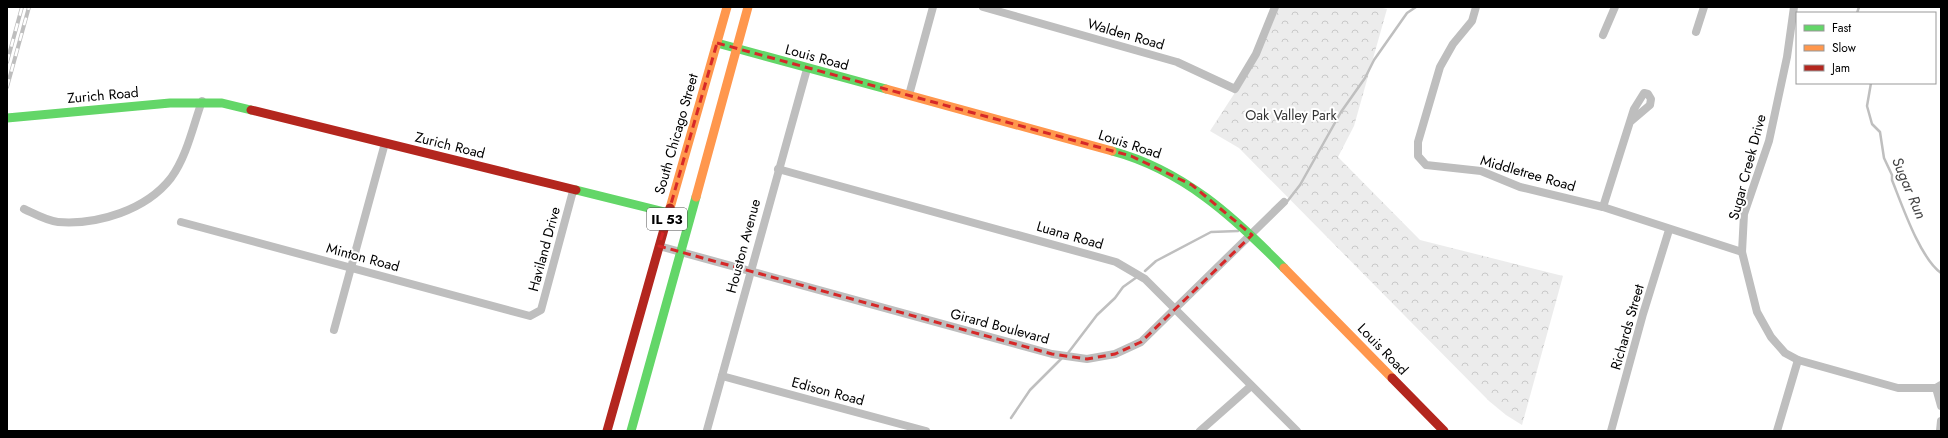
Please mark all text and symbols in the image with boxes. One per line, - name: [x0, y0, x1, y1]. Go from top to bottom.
- legend: [1796, 12, 1936, 84]
- street label: Walden Road: [1085, 13, 1167, 55]
- text: Fast: [1832, 19, 1851, 37]
- street label: Louis Road: [783, 39, 851, 75]
- text: Slow: [1832, 39, 1857, 57]
- text: Jam: [1830, 59, 1850, 77]
- street label: South Chicago Street: [649, 71, 703, 197]
- street label: Zurich Road: [67, 82, 139, 108]
- park label: Oak Valley Park: [1245, 105, 1338, 125]
- street label: Sugar Creek Drive: [1723, 112, 1771, 222]
- street label: Louis Road: [1096, 124, 1164, 164]
- street label: Zurich Road: [413, 127, 487, 163]
- street label: Middletree Road: [1478, 150, 1578, 196]
- water label: Sugar Run: [1886, 154, 1932, 222]
- street label: Houston Avenue: [721, 197, 765, 295]
- street label: Haviland Drive: [523, 204, 565, 294]
- road number: IL 53: [647, 208, 687, 230]
- street label: Luana Road: [1034, 216, 1106, 254]
- street label: Minton Road: [324, 238, 402, 276]
- street label: Richards Street: [1605, 281, 1649, 372]
- street label: Girard Boulevard: [948, 303, 1052, 349]
- street label: Louis Road: [1353, 319, 1413, 379]
- street label: Edison Road: [789, 372, 867, 410]

